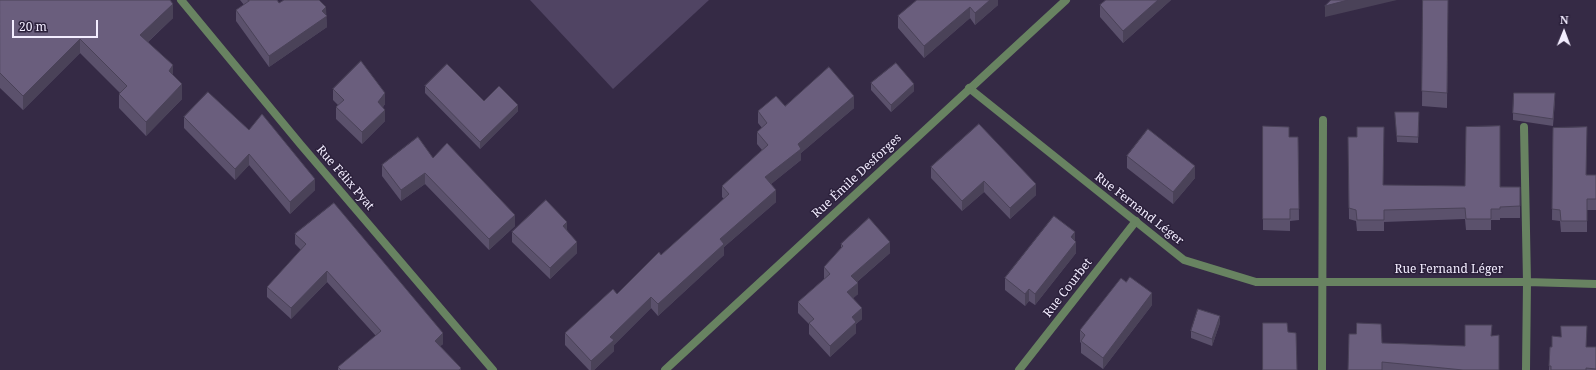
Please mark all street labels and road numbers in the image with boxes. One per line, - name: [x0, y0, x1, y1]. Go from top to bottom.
- street label: Rue Émile Desforges: [809, 131, 905, 221]
- street label: Rue Félix Pyat: [313, 143, 377, 213]
- street label: Rue Fernand Léger: [1092, 170, 1186, 248]
- street label: Rue Courbet: [1041, 256, 1095, 320]
- street label: Rue Fernand Léger: [1395, 263, 1503, 277]

